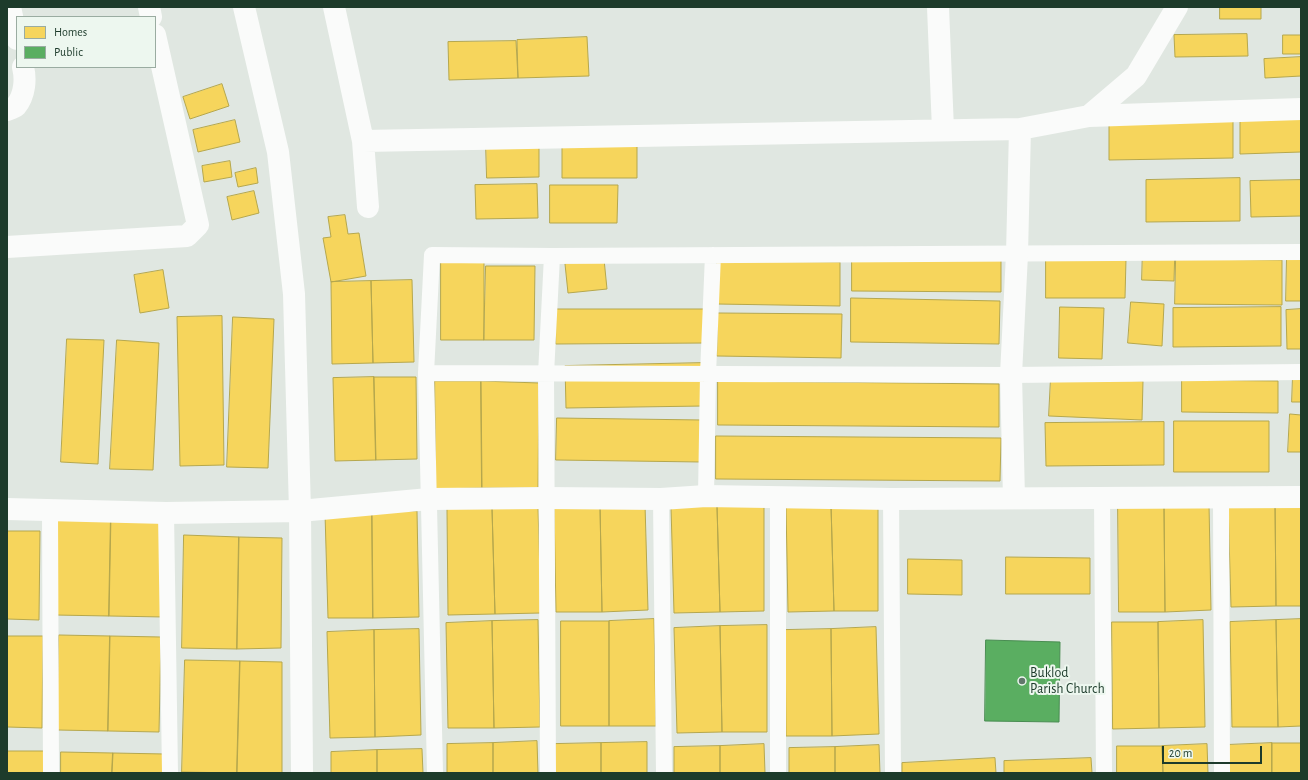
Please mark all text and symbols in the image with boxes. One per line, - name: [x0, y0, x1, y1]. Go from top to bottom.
- legend: [16, 16, 156, 68]
- text: Homes: [54, 26, 87, 38]
- text: Public: [54, 46, 83, 58]
- place label: Buklod Parish Church: [1030, 665, 1105, 698]
- marker: Buklod Parish Church: [1017, 676, 1027, 686]
- scale bar: [1164, 738, 1264, 764]
- text: 20 m: [1169, 747, 1192, 759]

